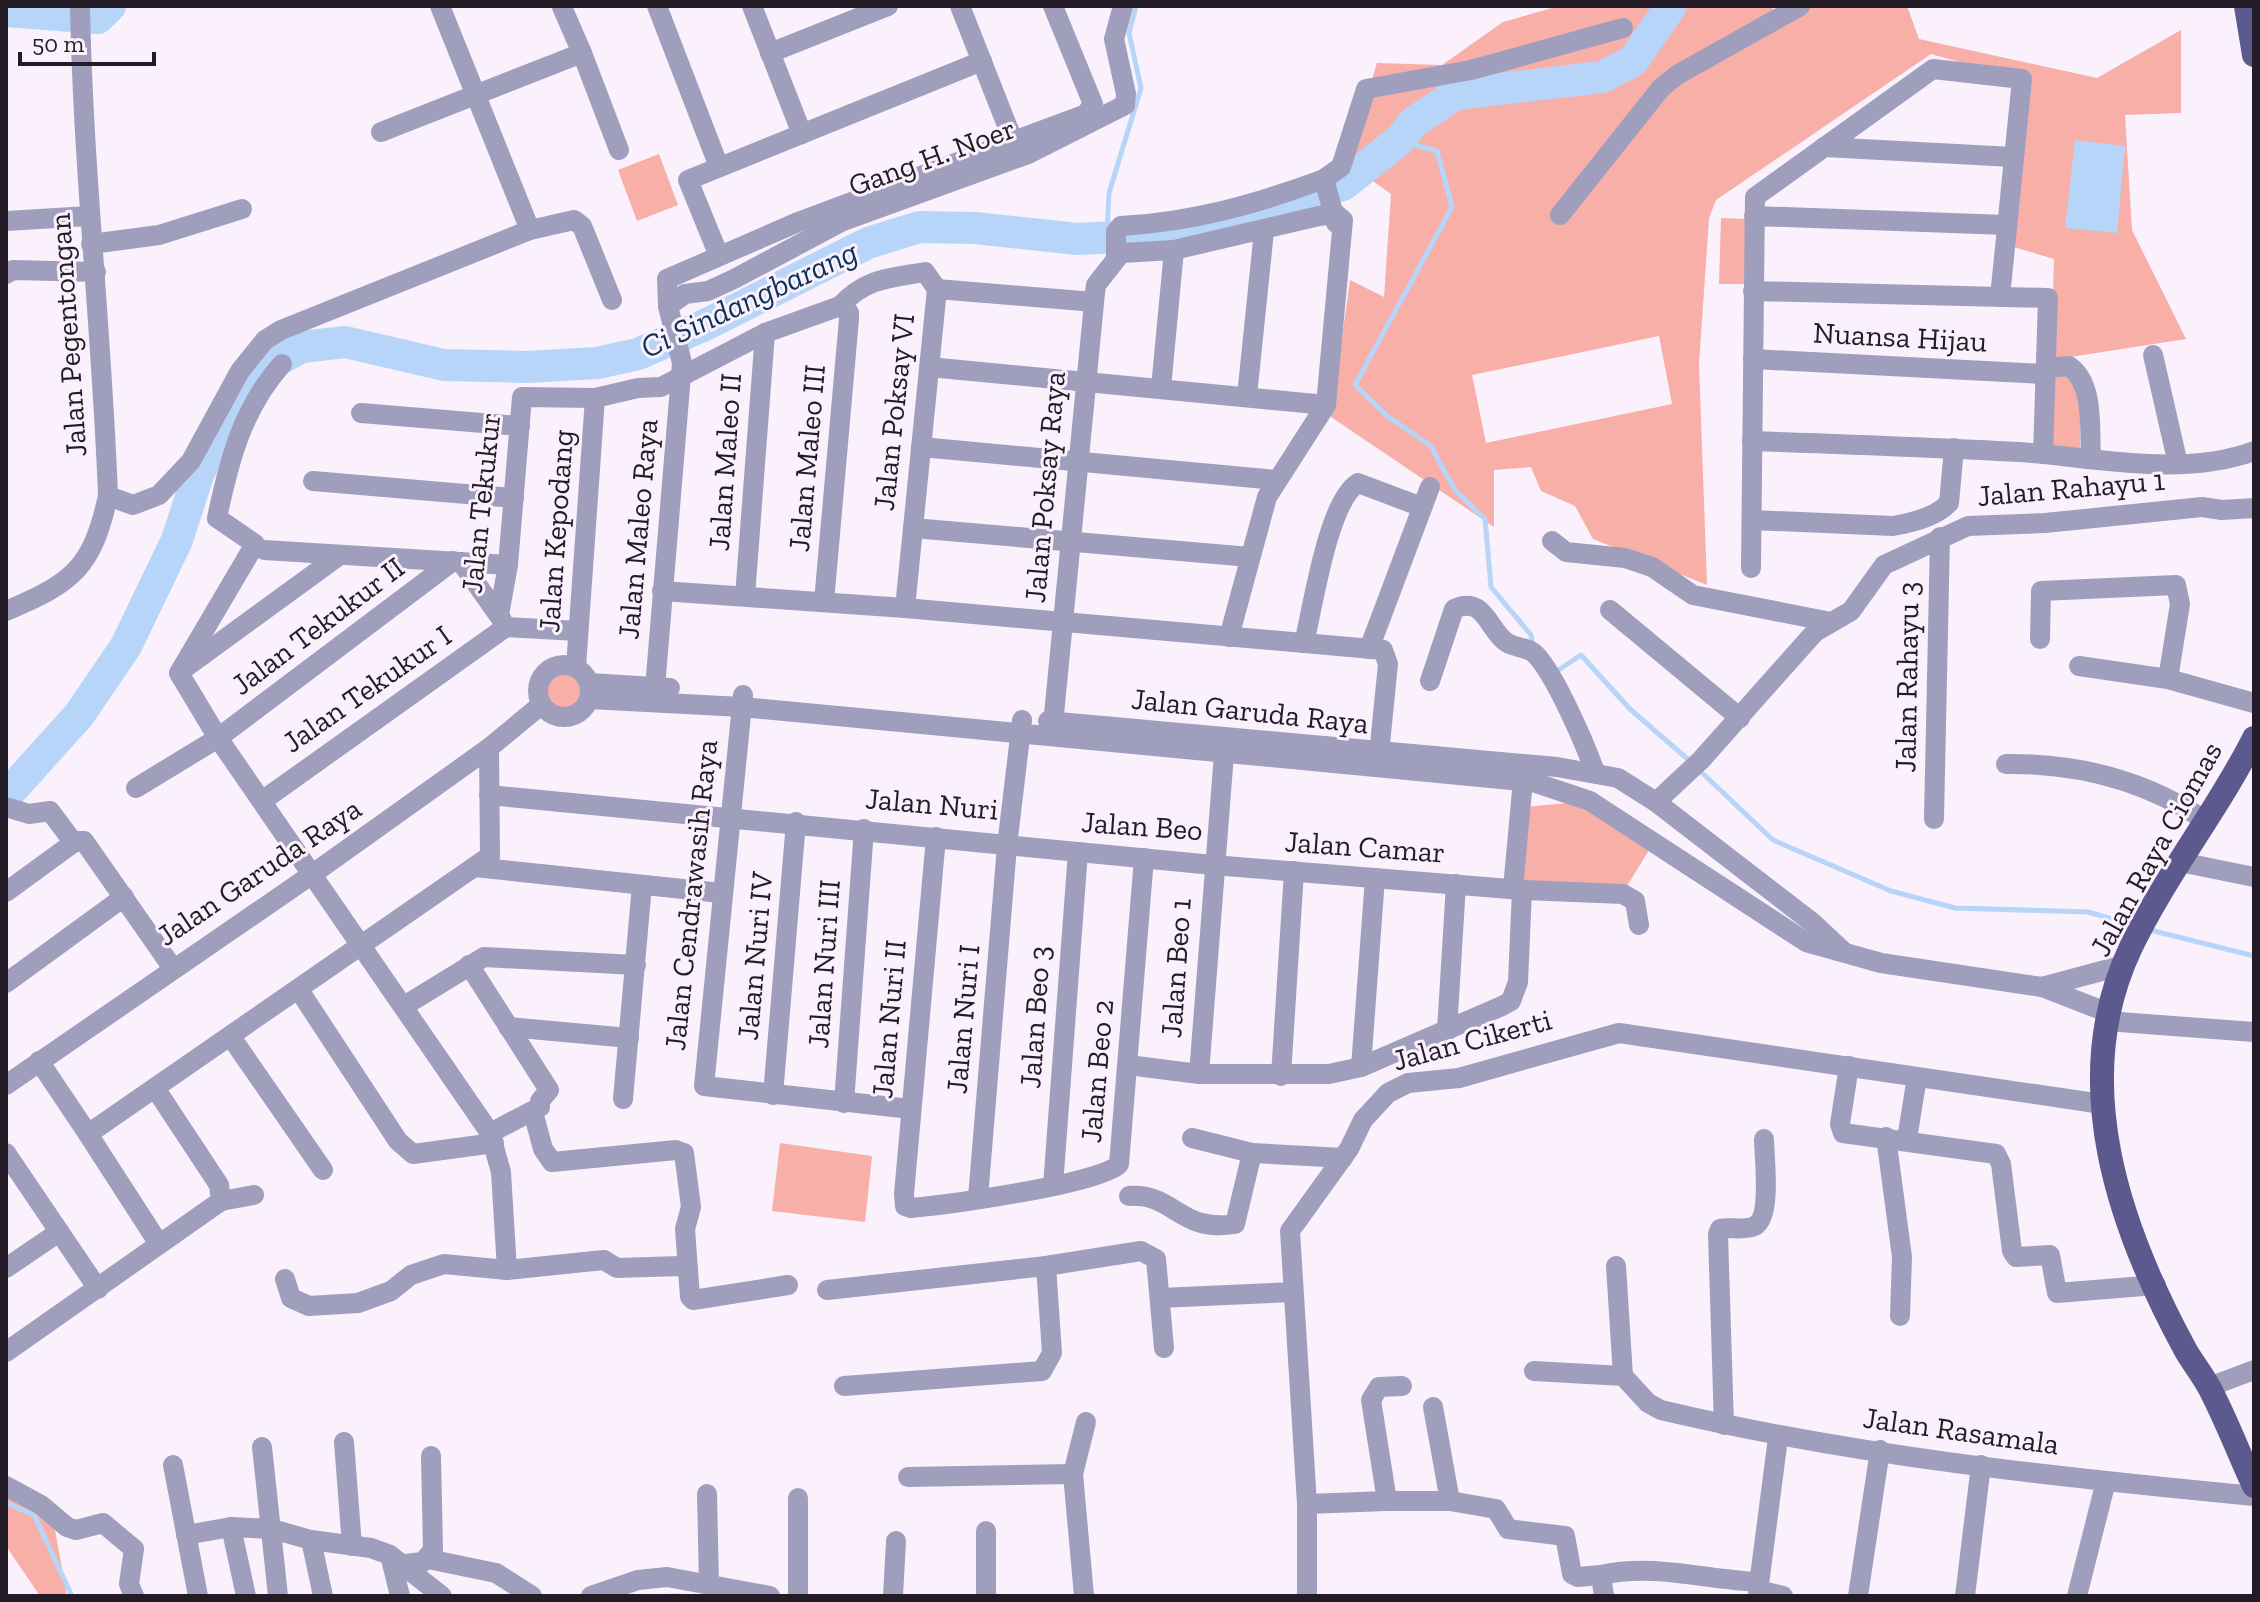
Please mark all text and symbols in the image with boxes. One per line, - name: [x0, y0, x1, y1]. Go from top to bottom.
- scale bar: [20, 16, 154, 66]
- text: 50 m: [32, 29, 85, 58]
- street label: Gang H. Noer: [844, 110, 1020, 204]
- street label: Jalan Pegentongan: [42, 212, 94, 458]
- water label: Ci Sindangbarang: [634, 232, 864, 366]
- street label: Jalan Poksay VI: [866, 312, 922, 512]
- street label: Nuansa Hijau: [1812, 314, 1988, 360]
- street label: Jalan Maleo III: [781, 363, 833, 553]
- street label: Jalan Poksay Raya: [1017, 370, 1073, 604]
- street label: Jalan Maleo II: [701, 372, 749, 552]
- street label: Jalan Tekukur: [454, 411, 508, 595]
- street label: Jalan Maleo Raya: [610, 417, 666, 641]
- street label: Jalan Kepodang: [531, 428, 581, 634]
- street label: Jalan Rahayu 1: [1976, 462, 2166, 514]
- street label: Jalan Tekukur II: [224, 549, 412, 703]
- street label: Jalan Rahayu 3: [1887, 581, 1927, 773]
- street label: Jalan Tekukur I: [275, 617, 459, 761]
- street label: Jalan Garuda Raya: [1130, 681, 1370, 741]
- street label: Jalan Raya Ciomas: [2082, 736, 2230, 962]
- street label: Jalan Cendrawasih Raya: [657, 738, 725, 1052]
- street label: Jalan Nuri: [864, 780, 1000, 828]
- street label: Jalan Garuda Raya: [150, 790, 368, 954]
- street label: Jalan Beo: [1080, 804, 1204, 848]
- street label: Jalan Camar: [1284, 823, 1446, 871]
- street label: Jalan Nuri IV: [730, 870, 780, 1042]
- street label: Jalan Nuri III: [800, 878, 848, 1050]
- street label: Jalan Beo 1: [1153, 897, 1199, 1039]
- street label: Jalan Nuri II: [864, 938, 914, 1100]
- street label: Jalan Nuri I: [939, 943, 987, 1095]
- street label: Jalan Beo 3: [1012, 944, 1058, 1090]
- street label: Jalan Beo 2: [1073, 998, 1121, 1144]
- street label: Jalan Cikerti: [1389, 1002, 1555, 1078]
- street label: Jalan Rasamala: [1861, 1399, 2061, 1463]

